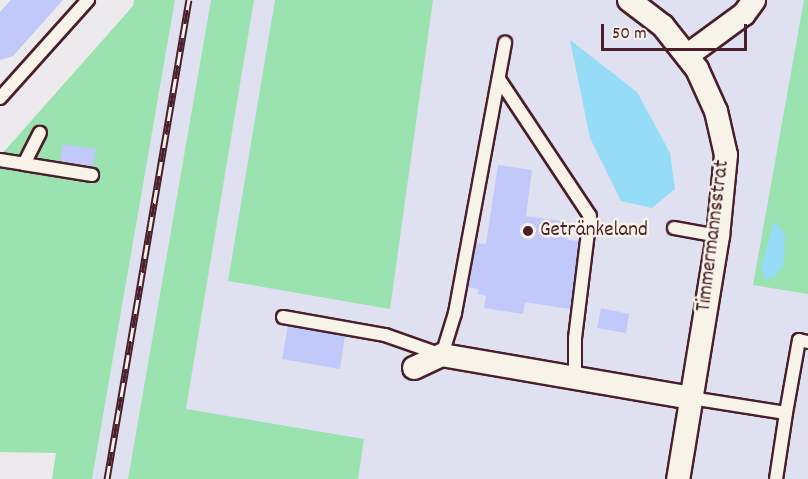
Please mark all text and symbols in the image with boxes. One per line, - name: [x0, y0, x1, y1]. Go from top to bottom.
- scale bar: [604, 12, 750, 50]
- text: 50 m: [612, 22, 647, 47]
- street label: Timmermannsstrat: [692, 159, 736, 313]
- place label: Getränkeland: [540, 218, 648, 244]
- marker: Getränkeland: [521, 224, 535, 238]

